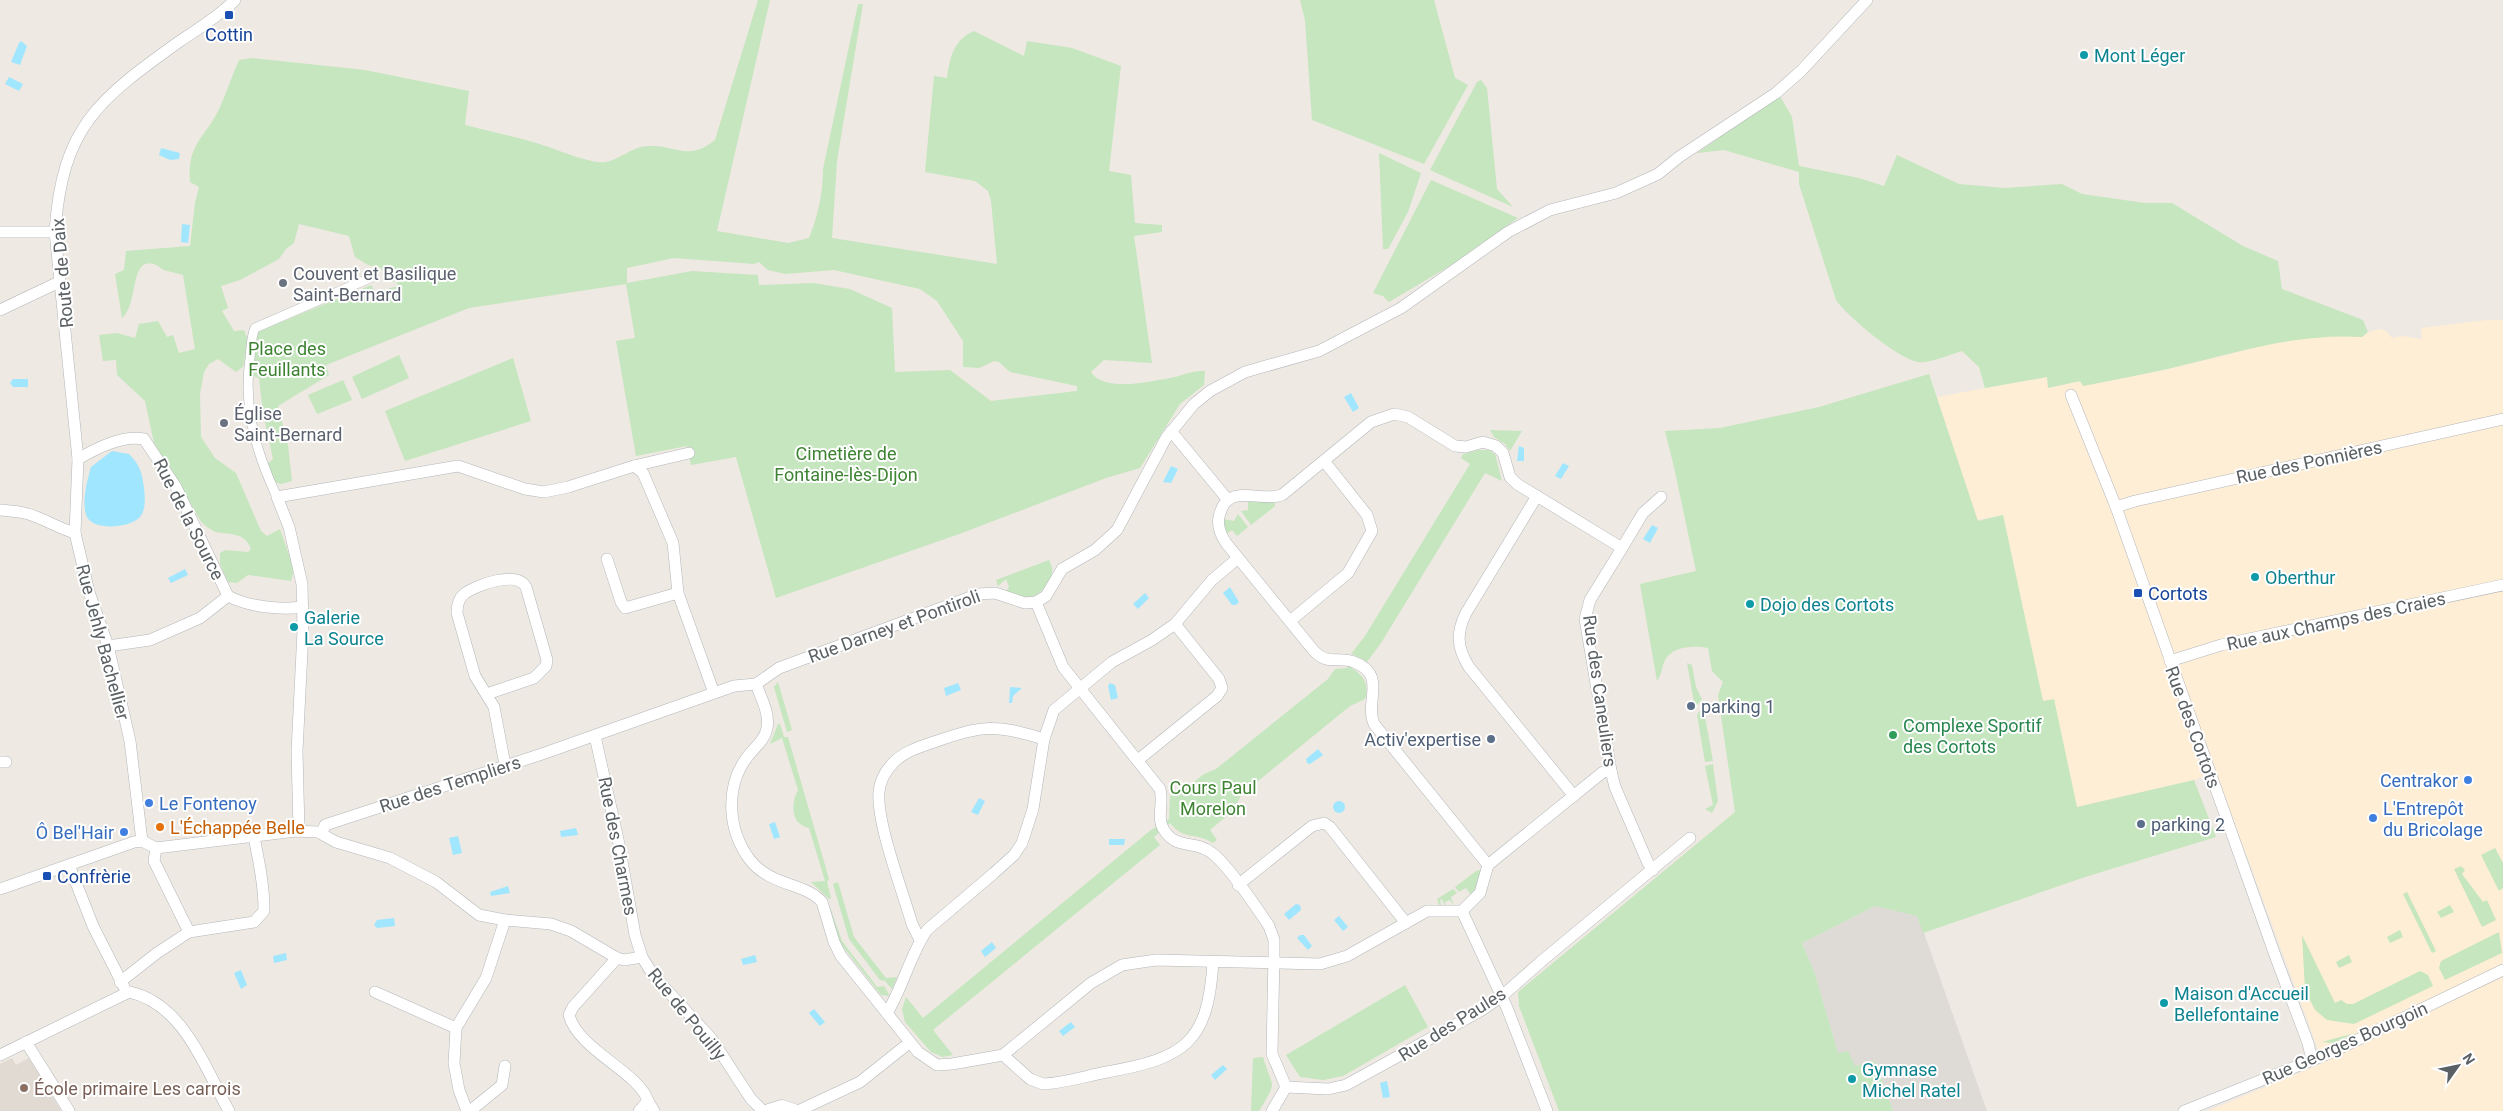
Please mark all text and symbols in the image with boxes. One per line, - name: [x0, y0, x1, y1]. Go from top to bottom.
- marker: Cottin: [223, 9, 235, 21]
- place label: Cottin: [205, 24, 253, 45]
- place label: Mont Léger: [2094, 45, 2185, 66]
- marker: Mont Léger: [2078, 49, 2090, 61]
- street label: Route de Daix: [47, 217, 77, 329]
- place label: Couvent et Basilique Saint-Bernard: [293, 263, 456, 305]
- marker: Couvent et Basilique Saint-Bernard: [277, 277, 289, 289]
- park label: Place des Feuillants: [248, 338, 326, 380]
- place label: Église Saint-Bernard: [234, 403, 342, 445]
- marker: Église Saint-Bernard: [218, 417, 230, 429]
- street label: Rue des Ponnières: [2234, 436, 2384, 488]
- park label: Cimetière de Fontaine-lès-Dijon: [774, 443, 918, 485]
- street label: Rue de la Source: [149, 455, 229, 583]
- street label: Rue Jehly Bachellier: [72, 562, 134, 722]
- place label: Oberthur: [2265, 567, 2335, 588]
- marker: Oberthur: [2249, 571, 2261, 583]
- place label: Cortots: [2148, 583, 2208, 604]
- street label: Rue Darney et Pontiroli: [805, 585, 983, 667]
- marker: Cortots: [2132, 587, 2144, 599]
- street label: Rue aux Champs des Craies: [2225, 588, 2447, 654]
- place label: Dojo des Cortots: [1760, 594, 1894, 615]
- marker: Dojo des Cortots: [1744, 598, 1756, 610]
- place label: Galerie La Source: [304, 607, 384, 649]
- street label: Rue des Caneuliers: [1579, 614, 1621, 768]
- marker: Galerie La Source: [288, 621, 300, 633]
- street label: Rue des Cortots: [2161, 663, 2225, 791]
- place label: parking 1: [1701, 696, 1775, 717]
- marker: parking 1: [1685, 700, 1697, 712]
- place label: Complexe Sportif des Cortots: [1903, 715, 2042, 757]
- place label: Activ'expertise: [1364, 729, 1481, 750]
- marker: Complexe Sportif des Cortots: [1887, 729, 1899, 741]
- marker: Activ'expertise: [1485, 733, 1497, 745]
- street label: Rue des Templiers: [377, 751, 523, 817]
- place label: Centrakor: [2380, 770, 2458, 791]
- marker: Centrakor: [2462, 774, 2474, 786]
- street label: Rue des Charmes: [594, 775, 642, 917]
- park label: Cours Paul Morelon: [1169, 777, 1257, 819]
- place label: Le Fontenoy: [159, 793, 257, 814]
- marker: Le Fontenoy: [143, 797, 155, 809]
- place label: L'Entrepôt du Bricolage: [2383, 798, 2483, 840]
- marker: L'Entrepôt du Bricolage: [2367, 812, 2379, 824]
- place label: parking 2: [2151, 814, 2225, 835]
- place label: L'Échappée Belle: [170, 817, 305, 838]
- marker: parking 2: [2135, 818, 2147, 830]
- marker: L'Échappée Belle: [154, 821, 166, 833]
- place label: Ô Bel'Hair: [36, 822, 114, 843]
- marker: Ô Bel'Hair: [118, 826, 130, 838]
- place label: Confrèrie: [57, 866, 131, 887]
- marker: Confrèrie: [41, 870, 53, 882]
- street label: Rue de Pouilly: [644, 964, 731, 1065]
- street label: Rue des Paules: [1394, 983, 1510, 1065]
- place label: Maison d'Accueil Bellefontaine: [2174, 983, 2309, 1025]
- marker: Maison d'Accueil Bellefontaine: [2158, 997, 2170, 1009]
- street label: Rue Georges Bourgoin: [2259, 997, 2431, 1089]
- north arrow: [2433, 1041, 2483, 1091]
- text: N: [2459, 1050, 2478, 1067]
- place label: Gymnase Michel Ratel: [1862, 1059, 1961, 1101]
- marker: Gymnase Michel Ratel: [1846, 1073, 1858, 1085]
- place label: École primaire Les carrois: [34, 1078, 241, 1099]
- marker: École primaire Les carrois: [18, 1082, 30, 1094]

